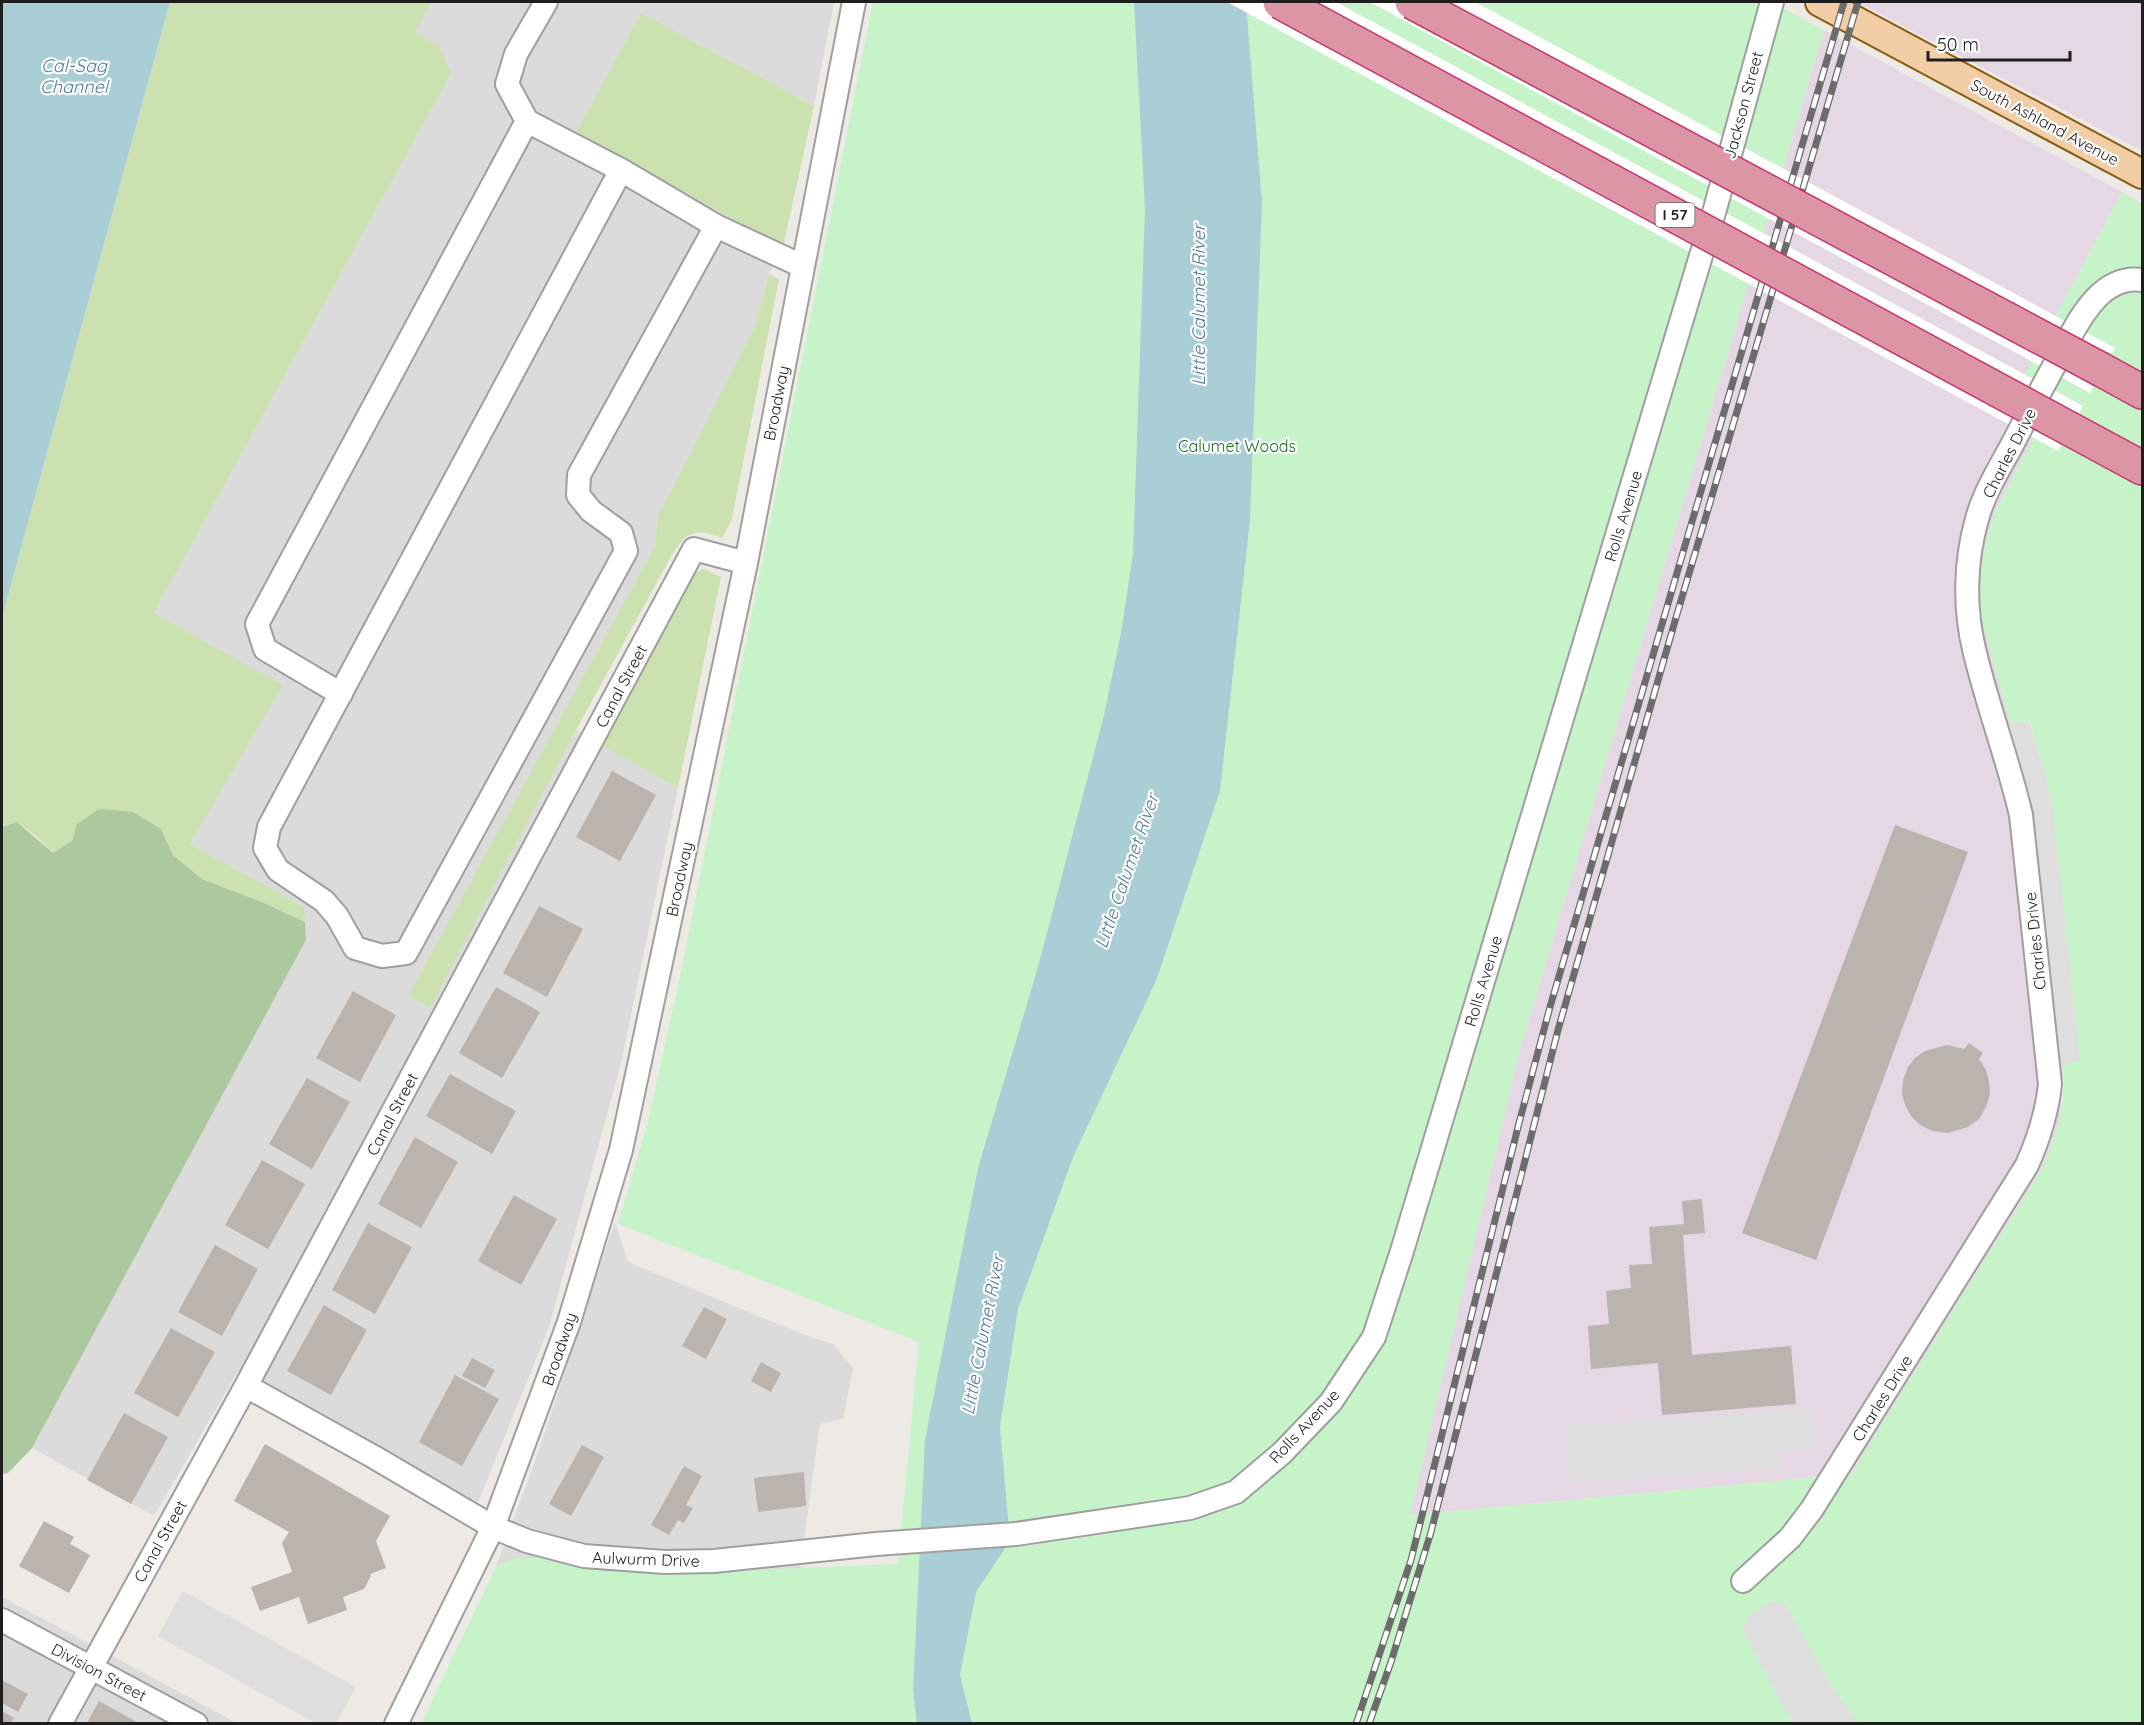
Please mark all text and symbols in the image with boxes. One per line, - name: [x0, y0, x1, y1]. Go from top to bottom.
- scale bar: [1928, 24, 2070, 62]
- text: 50 m: [1937, 33, 1979, 56]
- street label: Jackson Street: [1719, 49, 1767, 161]
- water label: Cal-Sag Channel: [40, 54, 110, 98]
- street label: South Ashland Avenue: [1967, 74, 2123, 170]
- road number: I 57: [1656, 203, 1694, 227]
- water label: Little Calumet River: [1187, 222, 1210, 386]
- street label: Broadway: [759, 364, 793, 442]
- street label: Charles Drive: [1978, 405, 2040, 501]
- park label: Calumet Woods: [1178, 436, 1296, 456]
- street label: Rolls Avenue: [1600, 468, 1646, 564]
- street label: Canal Street: [591, 641, 651, 731]
- water label: Little Calumet River: [1089, 789, 1164, 951]
- street label: Broadway: [661, 840, 697, 918]
- street label: Charles Drive: [2020, 891, 2050, 991]
- street label: Rolls Avenue: [1460, 933, 1506, 1029]
- street label: Canal Street: [362, 1069, 422, 1159]
- water label: Little Calumet River: [956, 1251, 1010, 1416]
- street label: Broadway: [537, 1310, 581, 1388]
- street label: Charles Drive: [1847, 1351, 1917, 1445]
- street label: Rolls Avenue: [1265, 1385, 1343, 1467]
- street label: Canal Street: [129, 1496, 191, 1586]
- street label: Aulwurm Drive: [592, 1547, 700, 1571]
- street label: Division Street: [48, 1639, 150, 1705]

